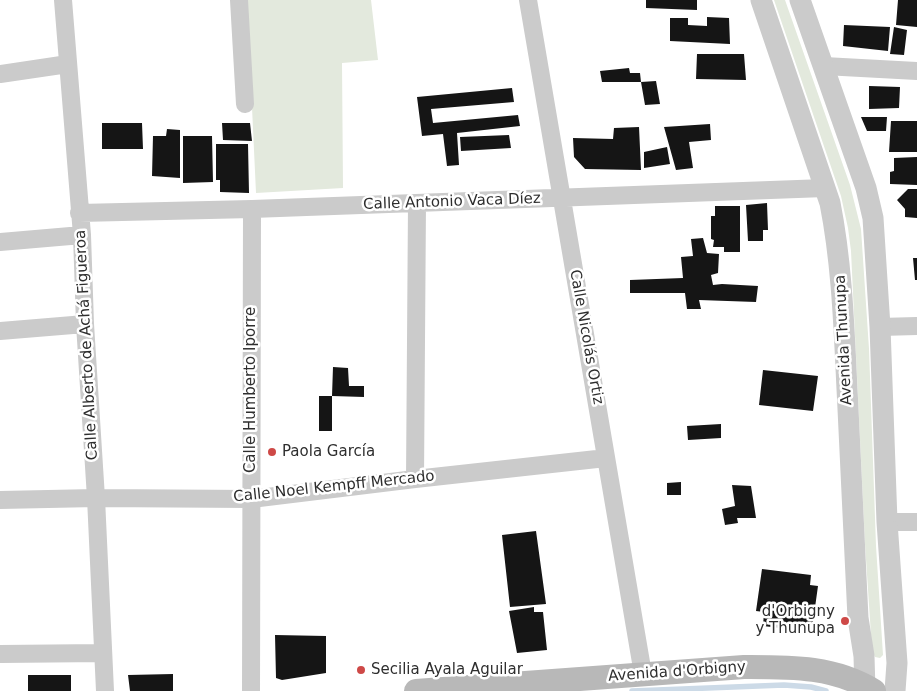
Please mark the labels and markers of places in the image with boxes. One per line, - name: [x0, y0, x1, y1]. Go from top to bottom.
- place label: Paola García: [282, 443, 375, 461]
- marker: Paola García: [266, 446, 278, 458]
- place label: d'Orbigny y Thunupa: [755, 603, 835, 638]
- marker: d'Orbigny y Thunupa: [839, 615, 851, 627]
- place label: Secilia Ayala Aguilar: [371, 661, 523, 679]
- marker: Secilia Ayala Aguilar: [355, 664, 367, 676]

